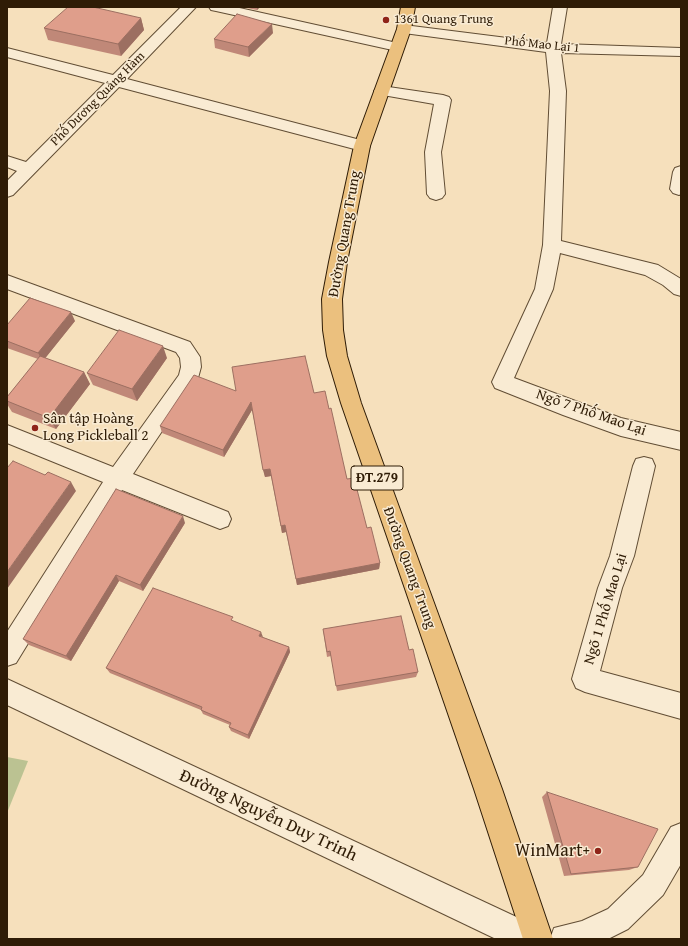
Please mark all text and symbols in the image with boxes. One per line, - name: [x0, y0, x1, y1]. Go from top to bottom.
- place label: 1361 Quang Trung: [394, 12, 493, 28]
- marker: 1361 Quang Trung: [381, 15, 391, 25]
- street label: Phố Mao Lại 1: [504, 33, 580, 57]
- street label: Phố Dương Quảng Hàm: [48, 49, 148, 149]
- street label: Đường Quang Trung: [325, 169, 365, 299]
- street label: Ngõ 7 Phố Mao Lại: [534, 386, 648, 440]
- place label: Sân tập Hoàng Long Pickleball 2: [43, 410, 149, 445]
- marker: Sân tập Hoàng Long Pickleball 2: [30, 423, 40, 433]
- road number: ĐT.279: [351, 466, 403, 490]
- street label: Đường Quang Trung: [379, 505, 439, 631]
- street label: Ngõ 1 Phố Mao Lại: [581, 551, 631, 667]
- street label: Đường Nguyễn Duy Trinh: [176, 765, 360, 867]
- place label: WinMart+: [515, 840, 590, 862]
- marker: WinMart+: [593, 846, 603, 856]

